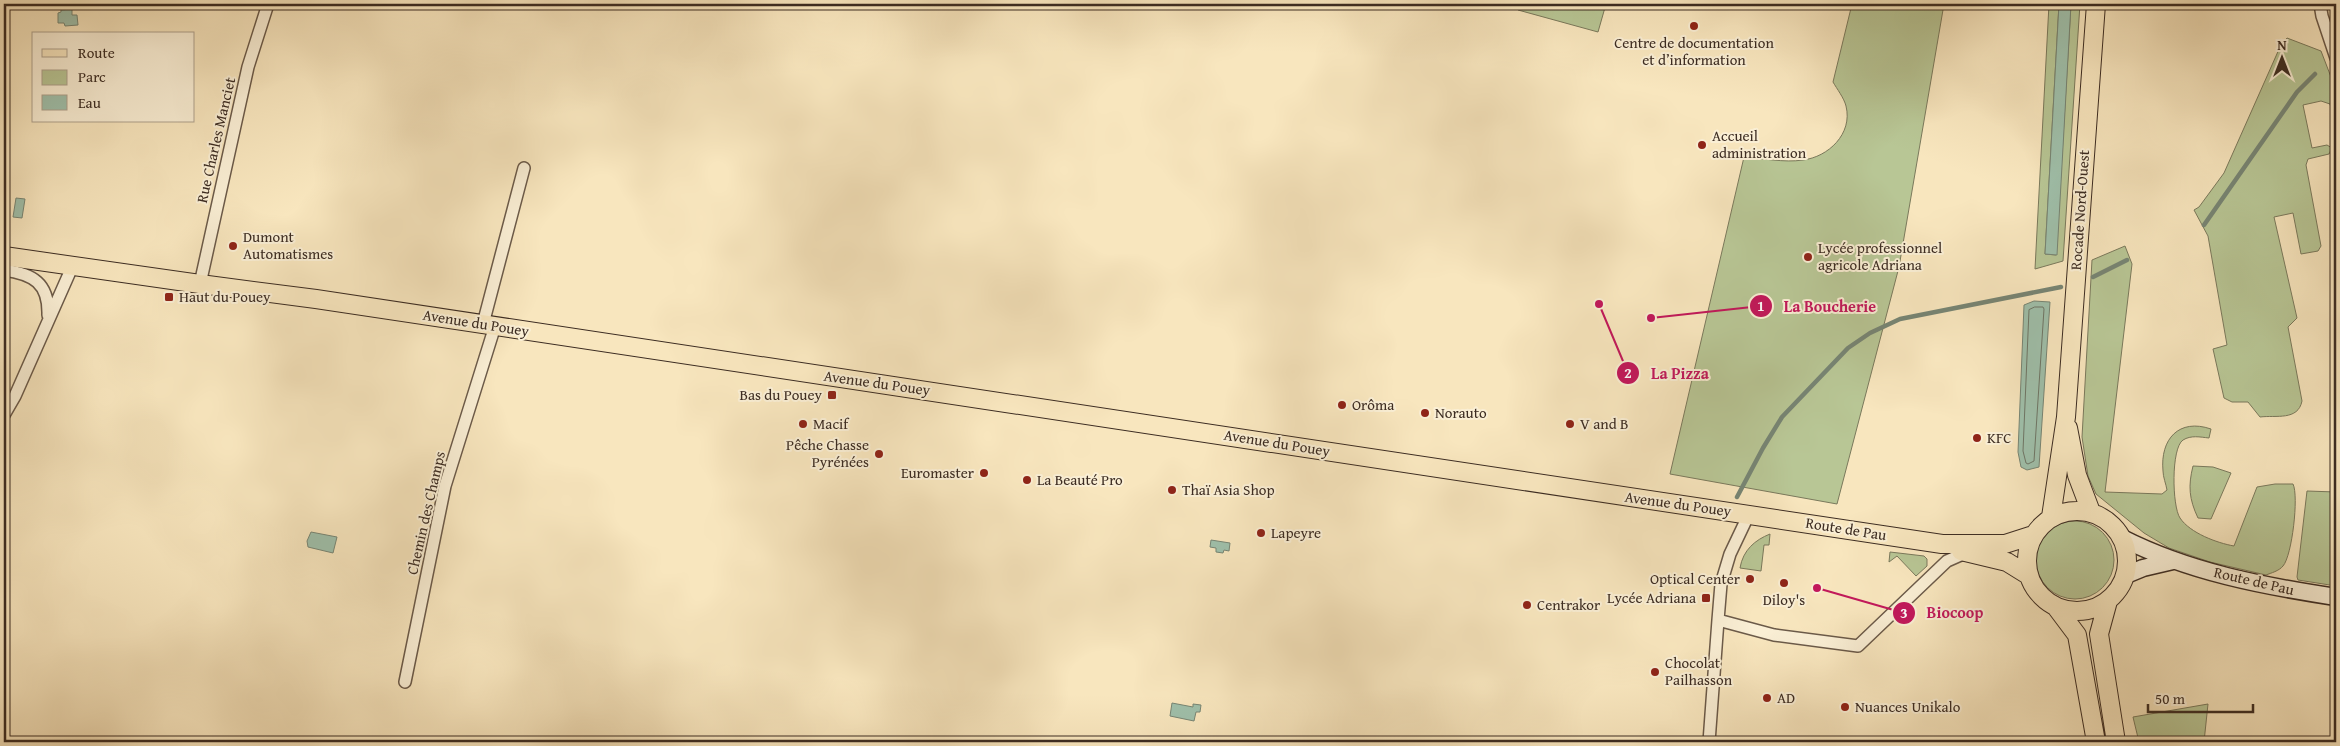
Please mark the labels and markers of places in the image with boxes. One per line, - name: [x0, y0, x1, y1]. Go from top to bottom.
- marker: Centre de documentation et d’information: [1688, 20, 1700, 32]
- place label: Centre de documentation et d’information: [1614, 32, 1774, 70]
- place label: Accueil administration: [1712, 125, 1807, 163]
- marker: Accueil administration: [1696, 139, 1708, 151]
- place label: Dumont Automatismes: [243, 226, 333, 264]
- place label: Lycée professionnel agricole Adriana: [1818, 237, 1942, 275]
- marker: Dumont Automatismes: [227, 240, 239, 252]
- marker: Lycée professionnel agricole Adriana: [1802, 251, 1814, 263]
- place label: Haut du Pouey: [179, 286, 271, 307]
- marker: Haut du Pouey: [163, 291, 175, 303]
- callout: La Boucherie: [1748, 291, 1886, 322]
- callout: La Pizza: [1616, 358, 1719, 389]
- place label: Bas du Pouey: [739, 384, 823, 405]
- marker: Bas du Pouey: [826, 389, 838, 401]
- place label: Orôma: [1352, 394, 1394, 415]
- marker: Orôma: [1336, 399, 1348, 411]
- place label: Norauto: [1435, 402, 1487, 423]
- marker: Norauto: [1419, 407, 1431, 419]
- place label: Macif: [813, 413, 850, 434]
- place label: V and B: [1580, 413, 1628, 434]
- marker: Macif: [797, 418, 809, 430]
- marker: V and B: [1564, 418, 1576, 430]
- place label: KFC: [1987, 427, 2011, 448]
- marker: KFC: [1971, 432, 1983, 444]
- place label: Pêche Chasse Pyrénées: [786, 434, 869, 472]
- marker: Pêche Chasse Pyrénées: [873, 448, 885, 460]
- place label: Euromaster: [901, 462, 974, 483]
- marker: Euromaster: [978, 467, 990, 479]
- place label: La Beauté Pro: [1037, 469, 1123, 490]
- marker: La Beauté Pro: [1021, 474, 1033, 486]
- place label: Thaï Asia Shop: [1182, 479, 1275, 500]
- marker: Thaï Asia Shop: [1166, 484, 1178, 496]
- place label: Lapeyre: [1271, 522, 1321, 543]
- marker: Lapeyre: [1255, 527, 1267, 539]
- place label: Optical Center: [1650, 568, 1740, 589]
- marker: Optical Center: [1744, 573, 1756, 585]
- marker: Diloy's: [1778, 577, 1790, 589]
- place label: Lycée Adriana: [1607, 587, 1696, 608]
- place label: Diloy's: [1763, 589, 1805, 610]
- marker: Lycée Adriana: [1700, 592, 1712, 604]
- place label: Centrakor: [1537, 594, 1600, 615]
- callout: Biocoop: [1891, 597, 1993, 628]
- marker: Centrakor: [1521, 599, 1533, 611]
- place label: Chocolat Pailhasson: [1665, 652, 1733, 690]
- marker: Chocolat Pailhasson: [1649, 666, 1661, 678]
- place label: AD: [1777, 687, 1795, 708]
- marker: AD: [1761, 692, 1773, 704]
- place label: Nuances Unikalo: [1855, 696, 1961, 717]
- marker: Nuances Unikalo: [1839, 701, 1851, 713]

